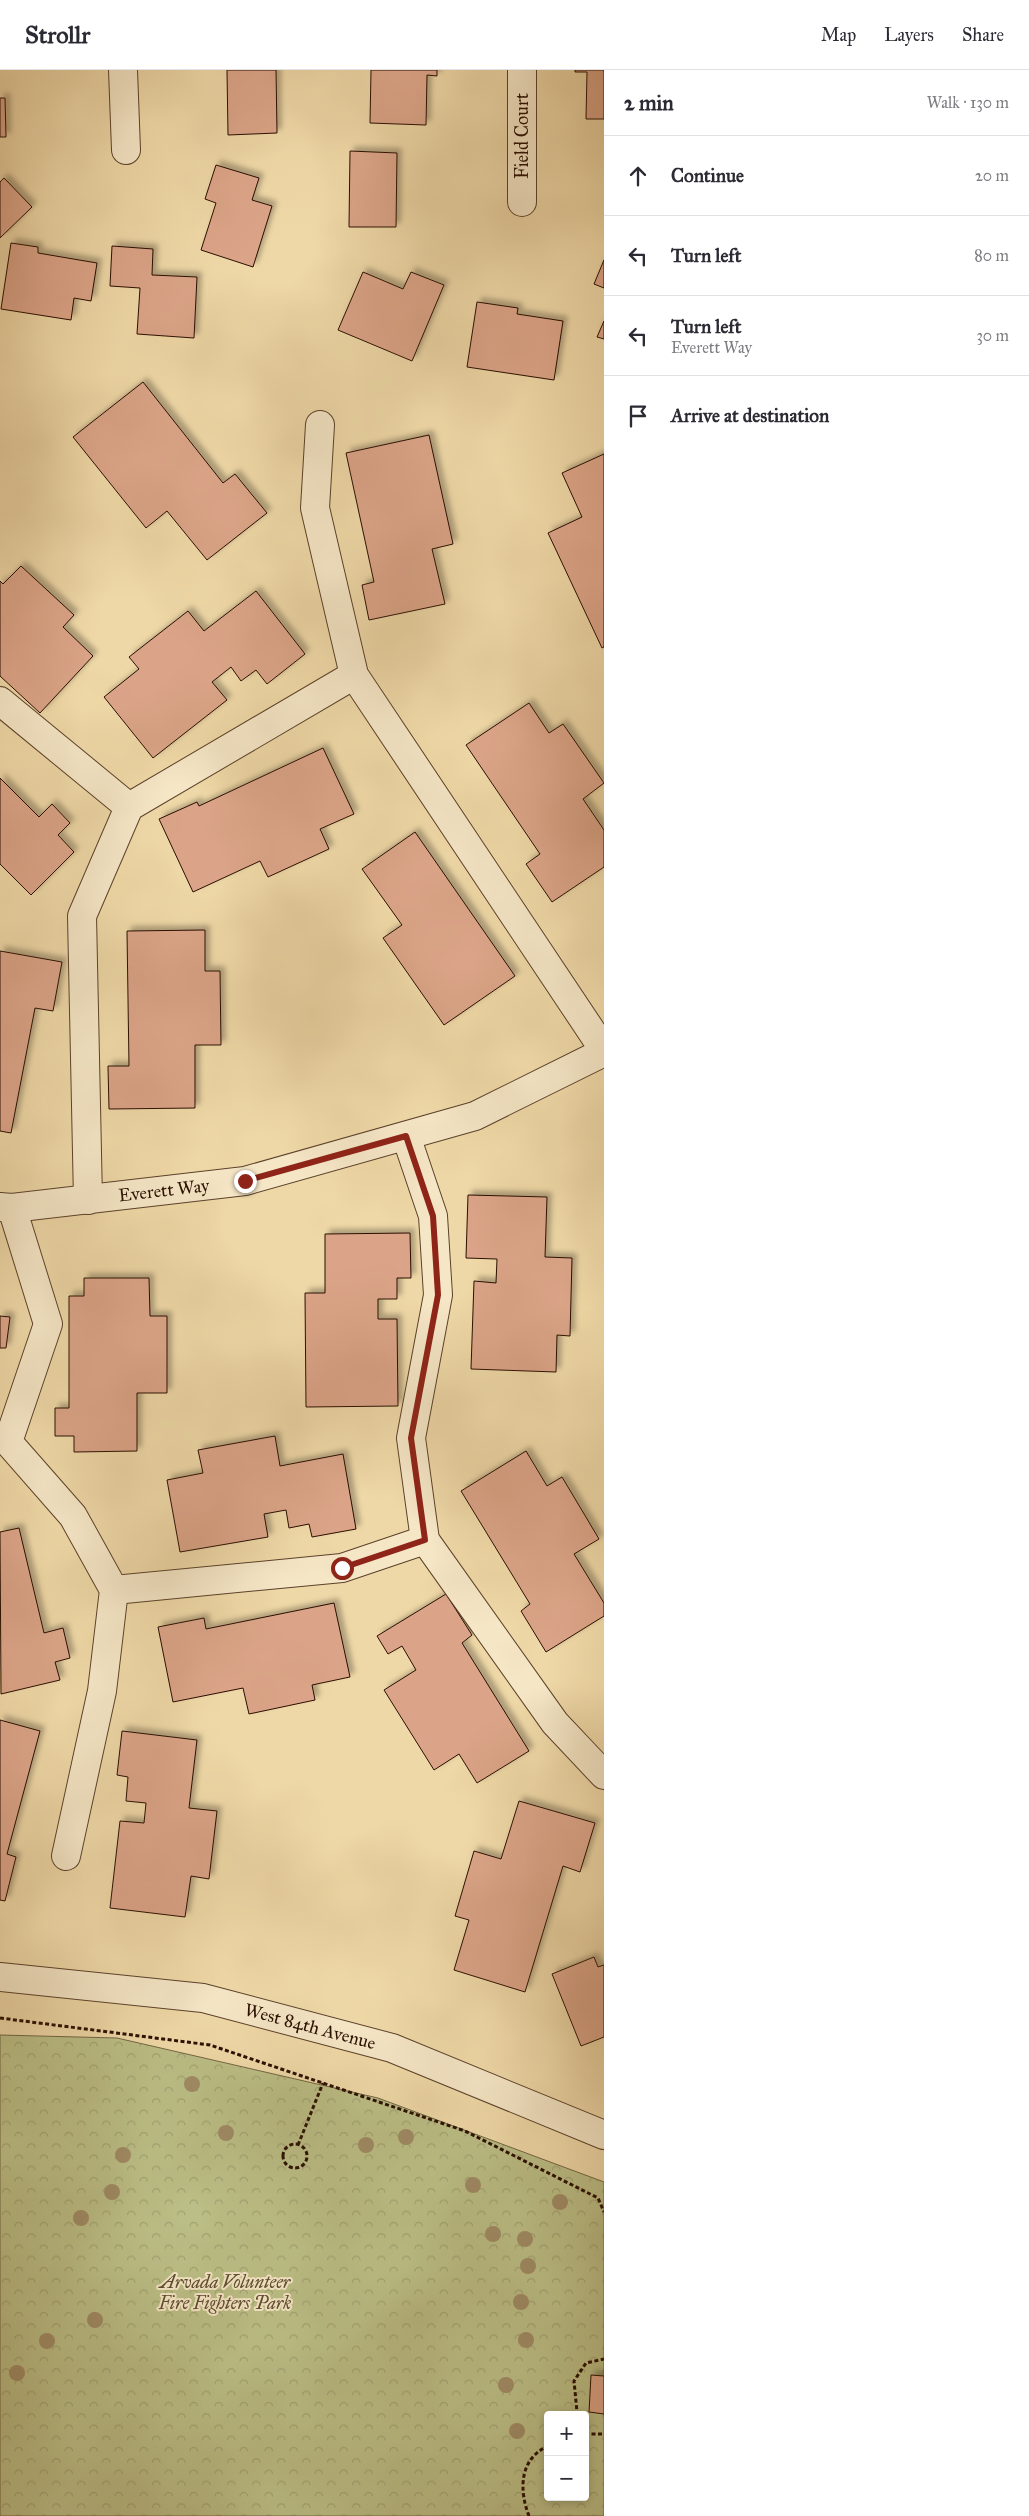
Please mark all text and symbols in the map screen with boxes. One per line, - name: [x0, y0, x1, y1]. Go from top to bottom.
- text: Strollr: [25, 20, 90, 50]
- text: Map: [821, 24, 856, 46]
- text: Layers: [884, 24, 934, 46]
- text: Share: [962, 24, 1004, 46]
- text: 2 min: [624, 90, 674, 116]
- street label: Field Court: [511, 92, 533, 179]
- text: Walk · 130 m: [927, 93, 1009, 112]
- icon: ahead: [624, 162, 652, 190]
- text: Continue: [671, 164, 744, 187]
- text: 20 m: [975, 166, 1009, 185]
- icon: left: [624, 242, 652, 270]
- text: Turn left: [671, 244, 741, 267]
- text: 80 m: [974, 246, 1009, 265]
- text: Turn left: [671, 315, 741, 338]
- icon: left: [624, 322, 652, 350]
- text: 30 m: [976, 326, 1009, 345]
- text: Everett Way: [671, 338, 752, 357]
- icon: arrive: [624, 402, 652, 430]
- text: Arrive at destination: [671, 404, 829, 427]
- route end: [234, 1170, 257, 1193]
- street label: Everett Way: [117, 1174, 211, 1207]
- route start: [331, 1557, 354, 1580]
- street label: West 84th Avenue: [242, 1999, 378, 2054]
- park label: Arvada Volunteer Fire Fighters Park: [158, 2271, 292, 2314]
- map controls: [544, 2411, 589, 2501]
- button: +: [544, 2411, 589, 2456]
- button: −: [544, 2456, 589, 2501]

